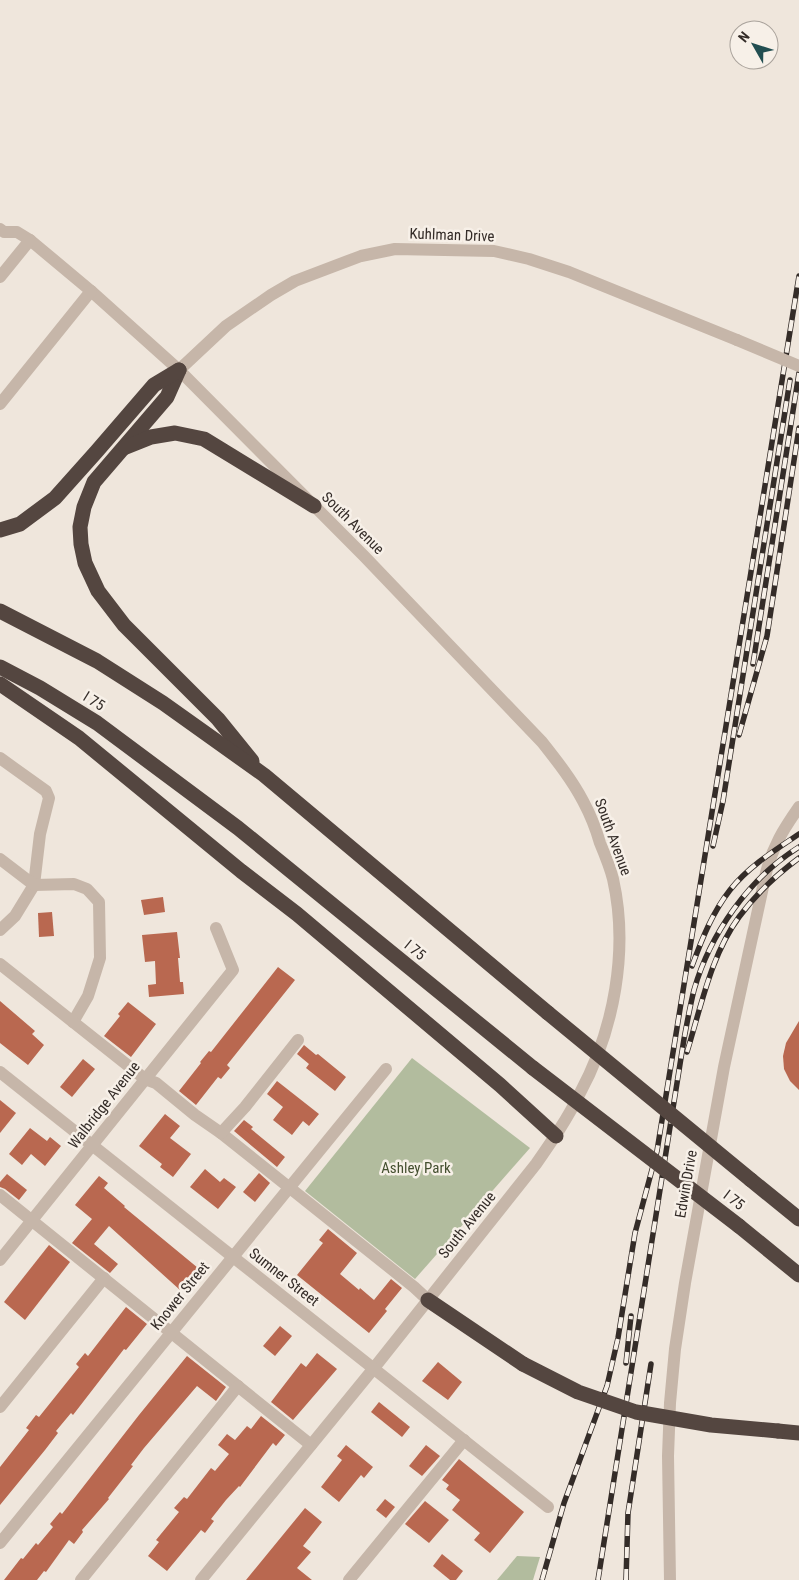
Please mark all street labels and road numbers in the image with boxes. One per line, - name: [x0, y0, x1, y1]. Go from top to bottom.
- street label: Kuhlman Drive: [409, 225, 495, 245]
- street label: South Avenue: [318, 488, 388, 558]
- street label: I 75: [80, 688, 108, 714]
- street label: South Avenue: [591, 796, 635, 878]
- street label: I 75: [401, 936, 429, 964]
- street label: Walbridge Avenue: [64, 1058, 144, 1152]
- street label: Edwin Drive: [671, 1149, 701, 1219]
- street label: I 75: [720, 1186, 748, 1214]
- street label: South Avenue: [435, 1188, 499, 1262]
- street label: Sumner Street: [245, 1244, 323, 1310]
- street label: Knower Street: [147, 1258, 213, 1334]

